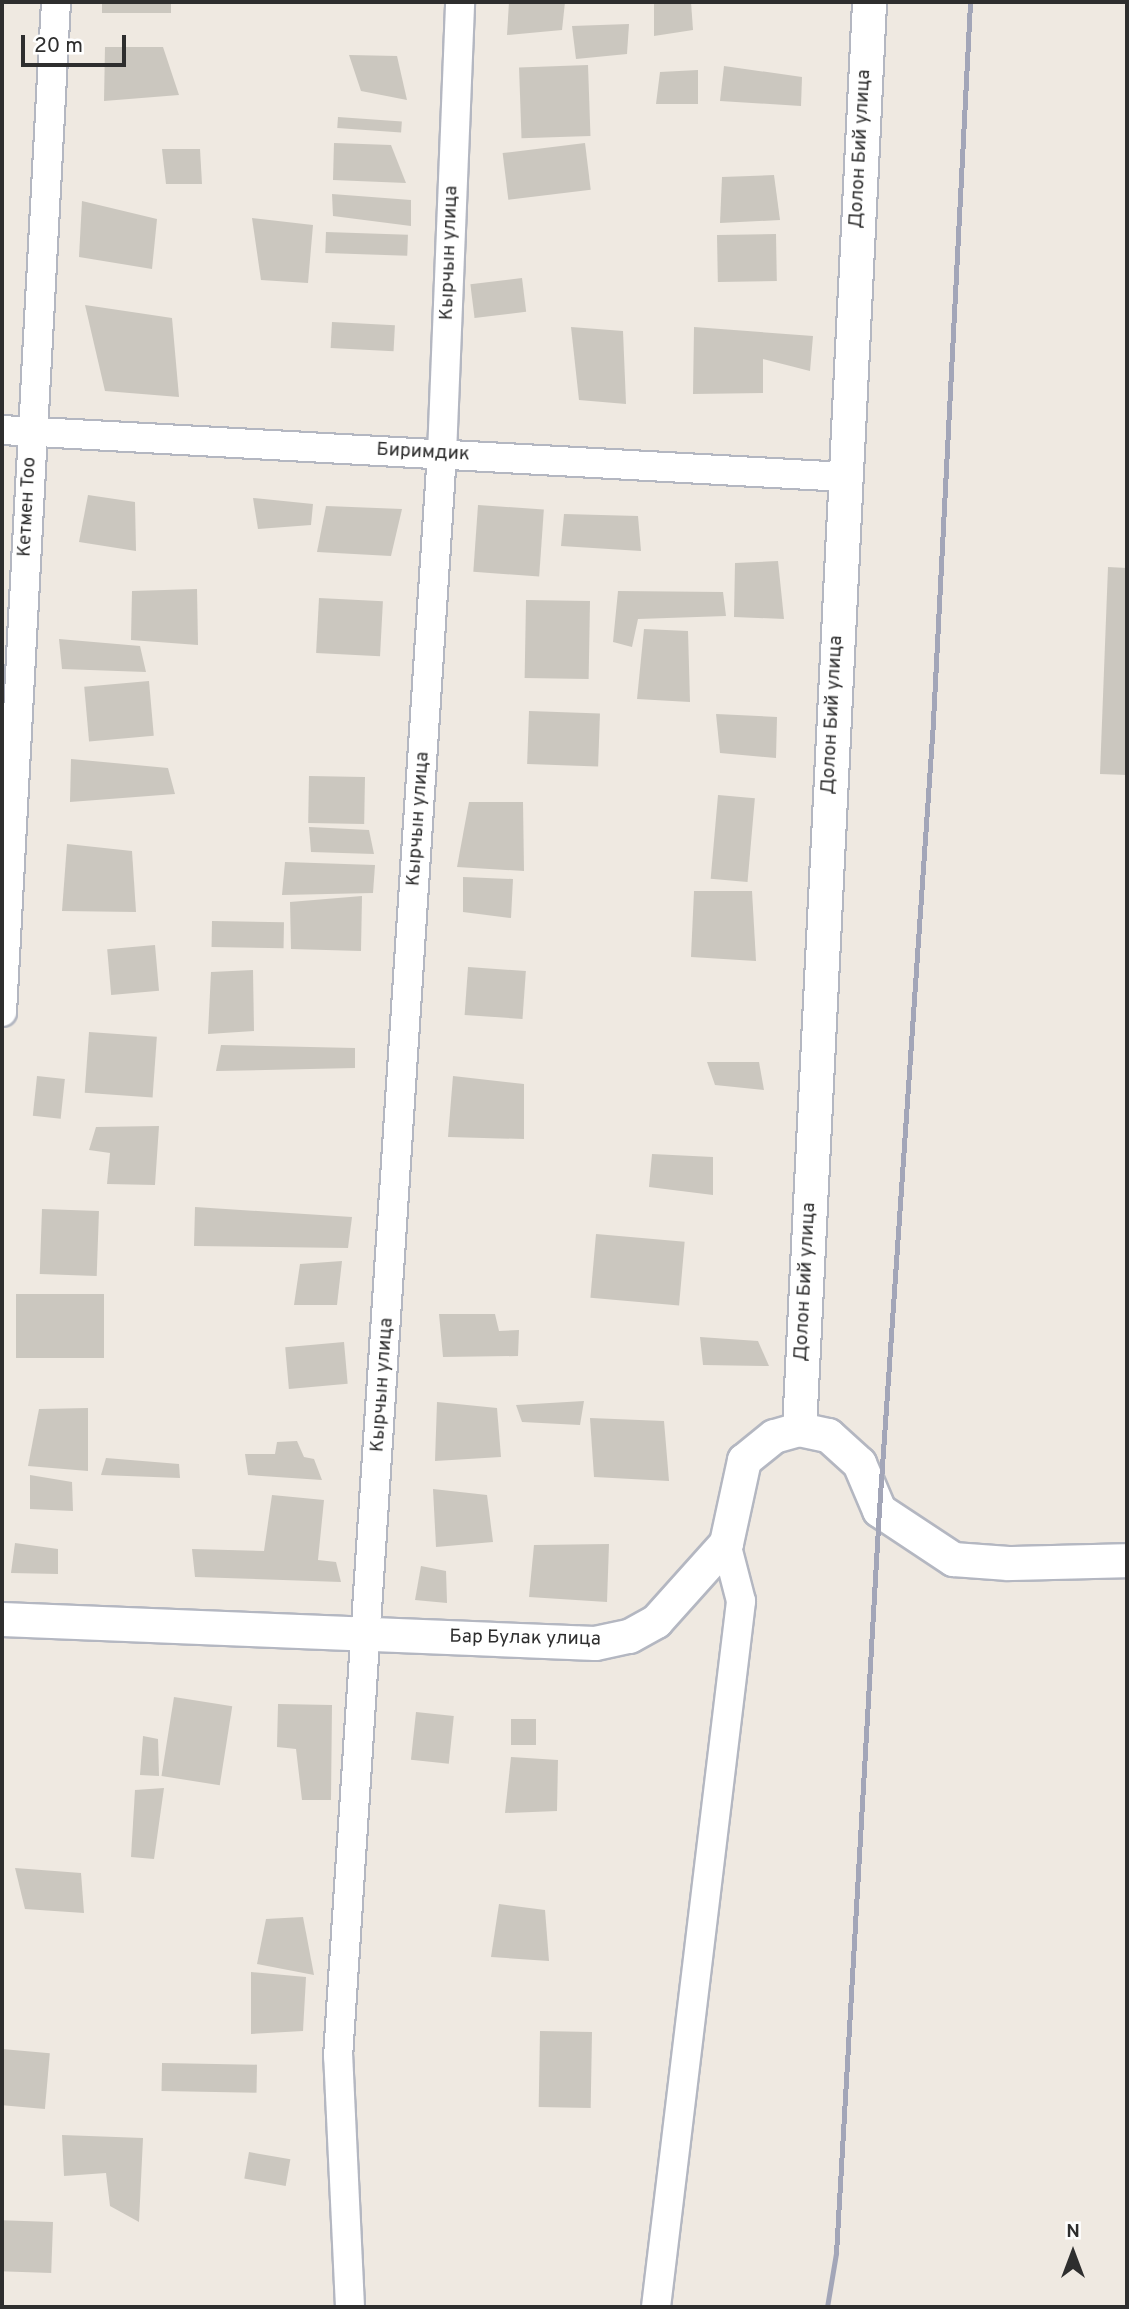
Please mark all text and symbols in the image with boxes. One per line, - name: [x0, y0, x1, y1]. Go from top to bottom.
- scale bar: [24, 21, 130, 65]
- text: 20 m: [34, 33, 83, 60]
- street label: Долон Бий улица: [845, 69, 877, 229]
- street label: Кырчын улица: [436, 185, 464, 321]
- street label: Биримдик: [376, 439, 470, 467]
- street label: Кетмен Тоо: [14, 456, 42, 558]
- street label: Долон Бий улица: [817, 635, 849, 795]
- street label: Кырчын улица: [403, 751, 435, 887]
- street label: Долон Бий улица: [790, 1202, 822, 1362]
- street label: Кырчын улица: [367, 1317, 399, 1453]
- street label: Бар Булак улица: [449, 1626, 601, 1652]
- north arrow: [1038, 2218, 1108, 2288]
- text: N: [1066, 2220, 1080, 2244]

